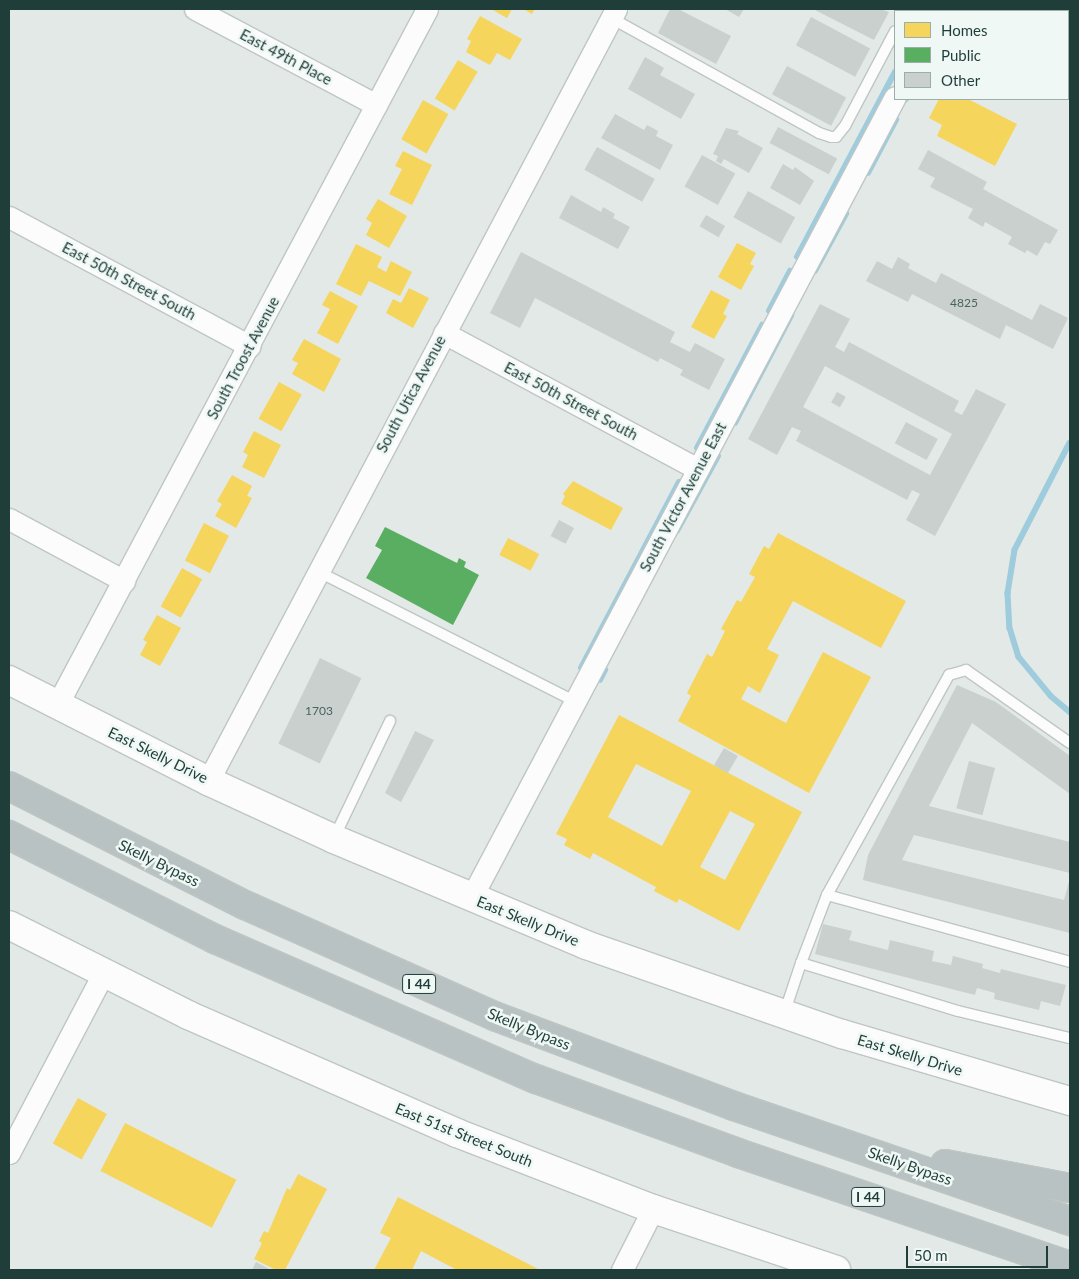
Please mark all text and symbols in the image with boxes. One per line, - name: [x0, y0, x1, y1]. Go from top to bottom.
- legend: [894, 10, 1069, 100]
- text: Homes: [941, 21, 987, 39]
- street label: East 49th Place: [237, 25, 335, 89]
- text: Public: [941, 46, 981, 64]
- text: Other: [941, 71, 980, 89]
- street label: East 50th Street South: [59, 238, 199, 324]
- street label: South Troost Avenue: [203, 293, 283, 423]
- house number: 4825: [950, 296, 978, 310]
- street label: South Utica Avenue: [372, 332, 450, 456]
- street label: East 50th Street South: [501, 358, 641, 444]
- street label: South Victor Avenue East: [636, 419, 730, 575]
- house number: 1703: [305, 704, 333, 718]
- street label: East Skelly Drive: [105, 723, 211, 787]
- street label: Skelly Bypass: [116, 836, 202, 890]
- street label: East Skelly Drive: [474, 892, 582, 950]
- road number: I 44: [402, 972, 436, 996]
- street label: Skelly Bypass: [485, 1004, 573, 1054]
- street label: East Skelly Drive: [855, 1030, 965, 1080]
- street label: East 51st Street South: [393, 1099, 535, 1171]
- street label: Skelly Bypass: [866, 1143, 954, 1189]
- road number: I 44: [850, 1186, 886, 1208]
- scale bar: [909, 1236, 1052, 1268]
- text: 50 m: [914, 1246, 948, 1264]

